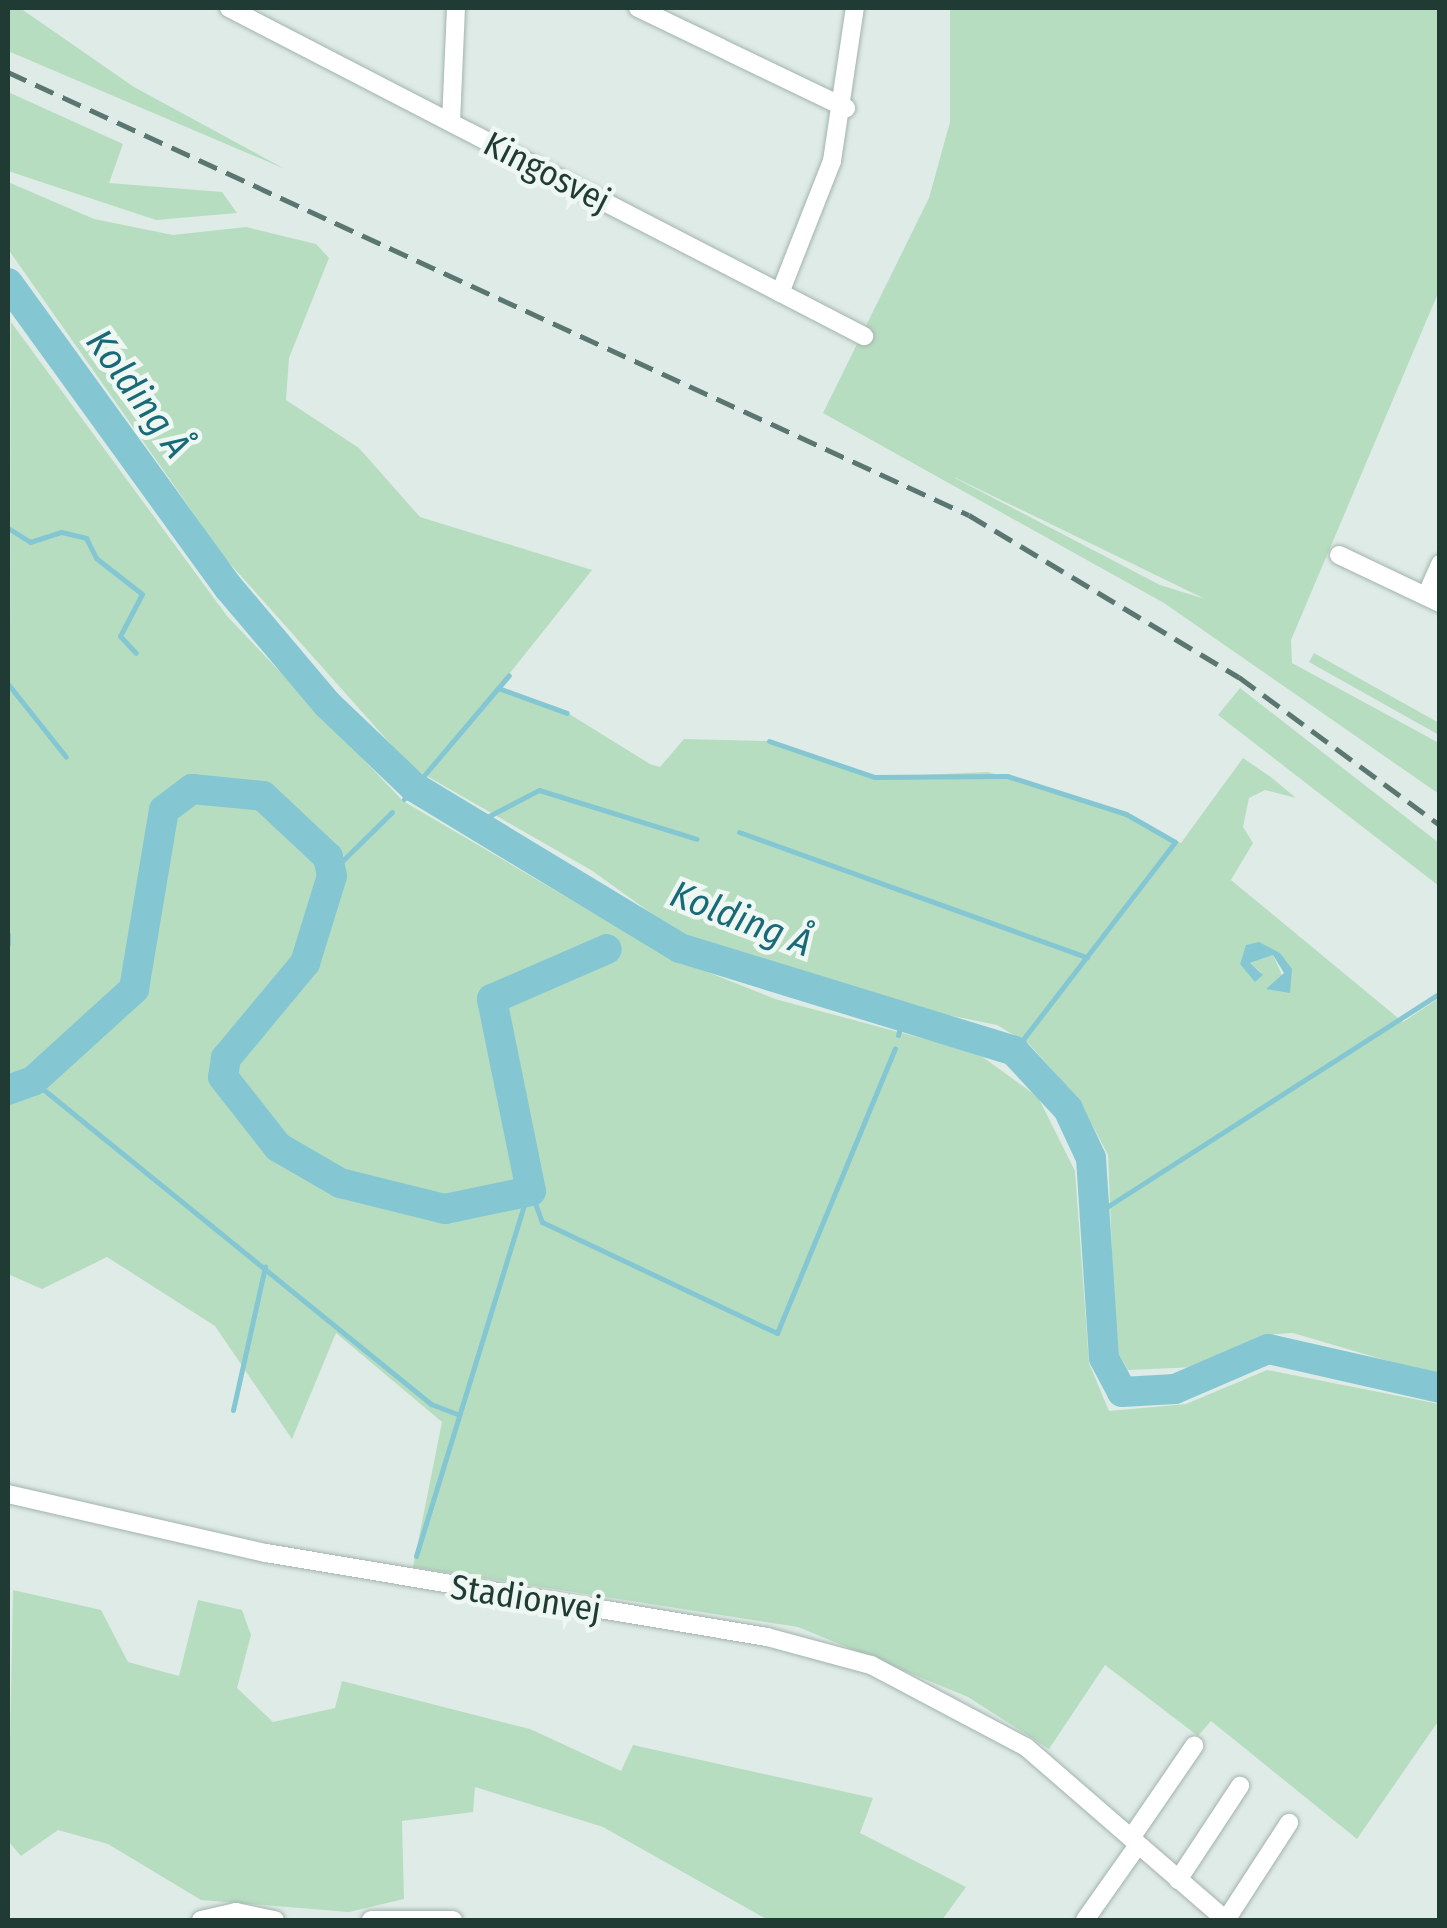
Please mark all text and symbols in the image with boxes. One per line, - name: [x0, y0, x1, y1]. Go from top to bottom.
- street label: Kingosvej: [477, 122, 617, 222]
- water label: Kolding Å: [76, 321, 200, 467]
- water label: Kolding Å: [664, 871, 818, 967]
- street label: Stadionvej: [448, 1565, 604, 1631]

